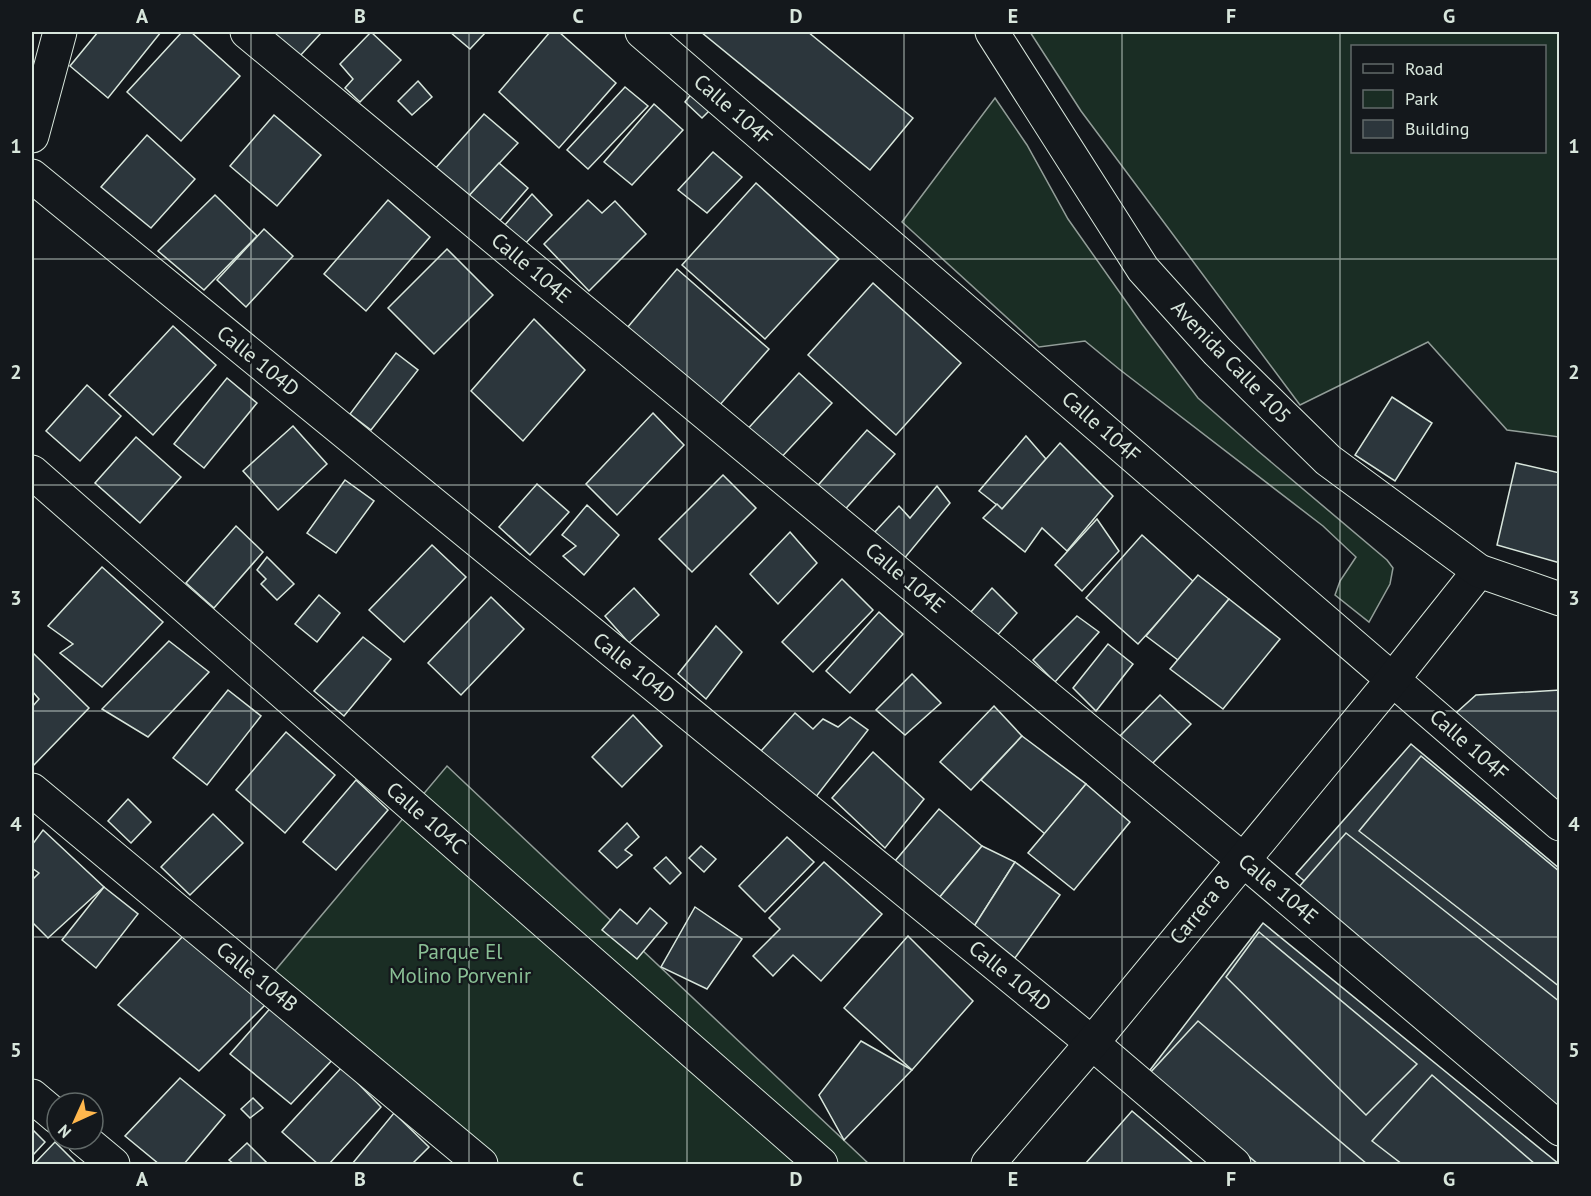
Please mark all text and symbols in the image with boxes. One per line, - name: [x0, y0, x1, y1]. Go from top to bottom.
- text: A: [136, 3, 149, 29]
- text: B: [354, 3, 366, 29]
- text: C: [572, 3, 584, 29]
- text: D: [790, 3, 803, 29]
- text: E: [1008, 3, 1018, 29]
- text: F: [1226, 3, 1236, 29]
- text: G: [1443, 3, 1455, 29]
- legend: [1351, 45, 1546, 153]
- text: Road: [1405, 57, 1443, 80]
- street label: Calle 104F: [688, 68, 778, 151]
- text: Park: [1405, 87, 1438, 110]
- text: Building: [1405, 117, 1469, 140]
- text: 1: [10, 133, 22, 159]
- text: 1: [1568, 133, 1580, 159]
- street label: Calle 104E: [486, 226, 577, 309]
- street label: Avenida Calle 105: [1166, 294, 1297, 429]
- street label: Calle 104D: [211, 319, 305, 402]
- text: 2: [10, 359, 22, 385]
- text: 2: [1568, 359, 1580, 385]
- street label: Calle 104F: [1056, 385, 1146, 468]
- street label: Calle 104E: [860, 536, 951, 619]
- text: 3: [10, 585, 22, 611]
- text: 3: [1568, 585, 1580, 611]
- street label: Calle 104D: [587, 626, 681, 709]
- street label: Calle 104F: [1424, 703, 1514, 786]
- street label: Calle 104C: [381, 776, 472, 860]
- text: 4: [10, 811, 22, 837]
- text: 4: [1568, 811, 1580, 837]
- street label: Calle 104E: [1233, 847, 1324, 930]
- street label: Carrera 8: [1163, 869, 1236, 950]
- street label: Calle 104D: [963, 934, 1057, 1017]
- street label: Calle 104B: [211, 936, 304, 1018]
- park label: Parque El Molino Porvenir: [389, 938, 531, 989]
- text: 5: [10, 1037, 22, 1063]
- text: 5: [1568, 1037, 1580, 1063]
- north arrow: [45, 1091, 105, 1151]
- text: N: [54, 1121, 75, 1142]
- text: A: [136, 1166, 149, 1192]
- text: B: [354, 1166, 366, 1192]
- text: C: [572, 1166, 584, 1192]
- text: D: [790, 1166, 803, 1192]
- text: E: [1008, 1166, 1018, 1192]
- text: F: [1226, 1166, 1236, 1192]
- text: G: [1443, 1166, 1455, 1192]

